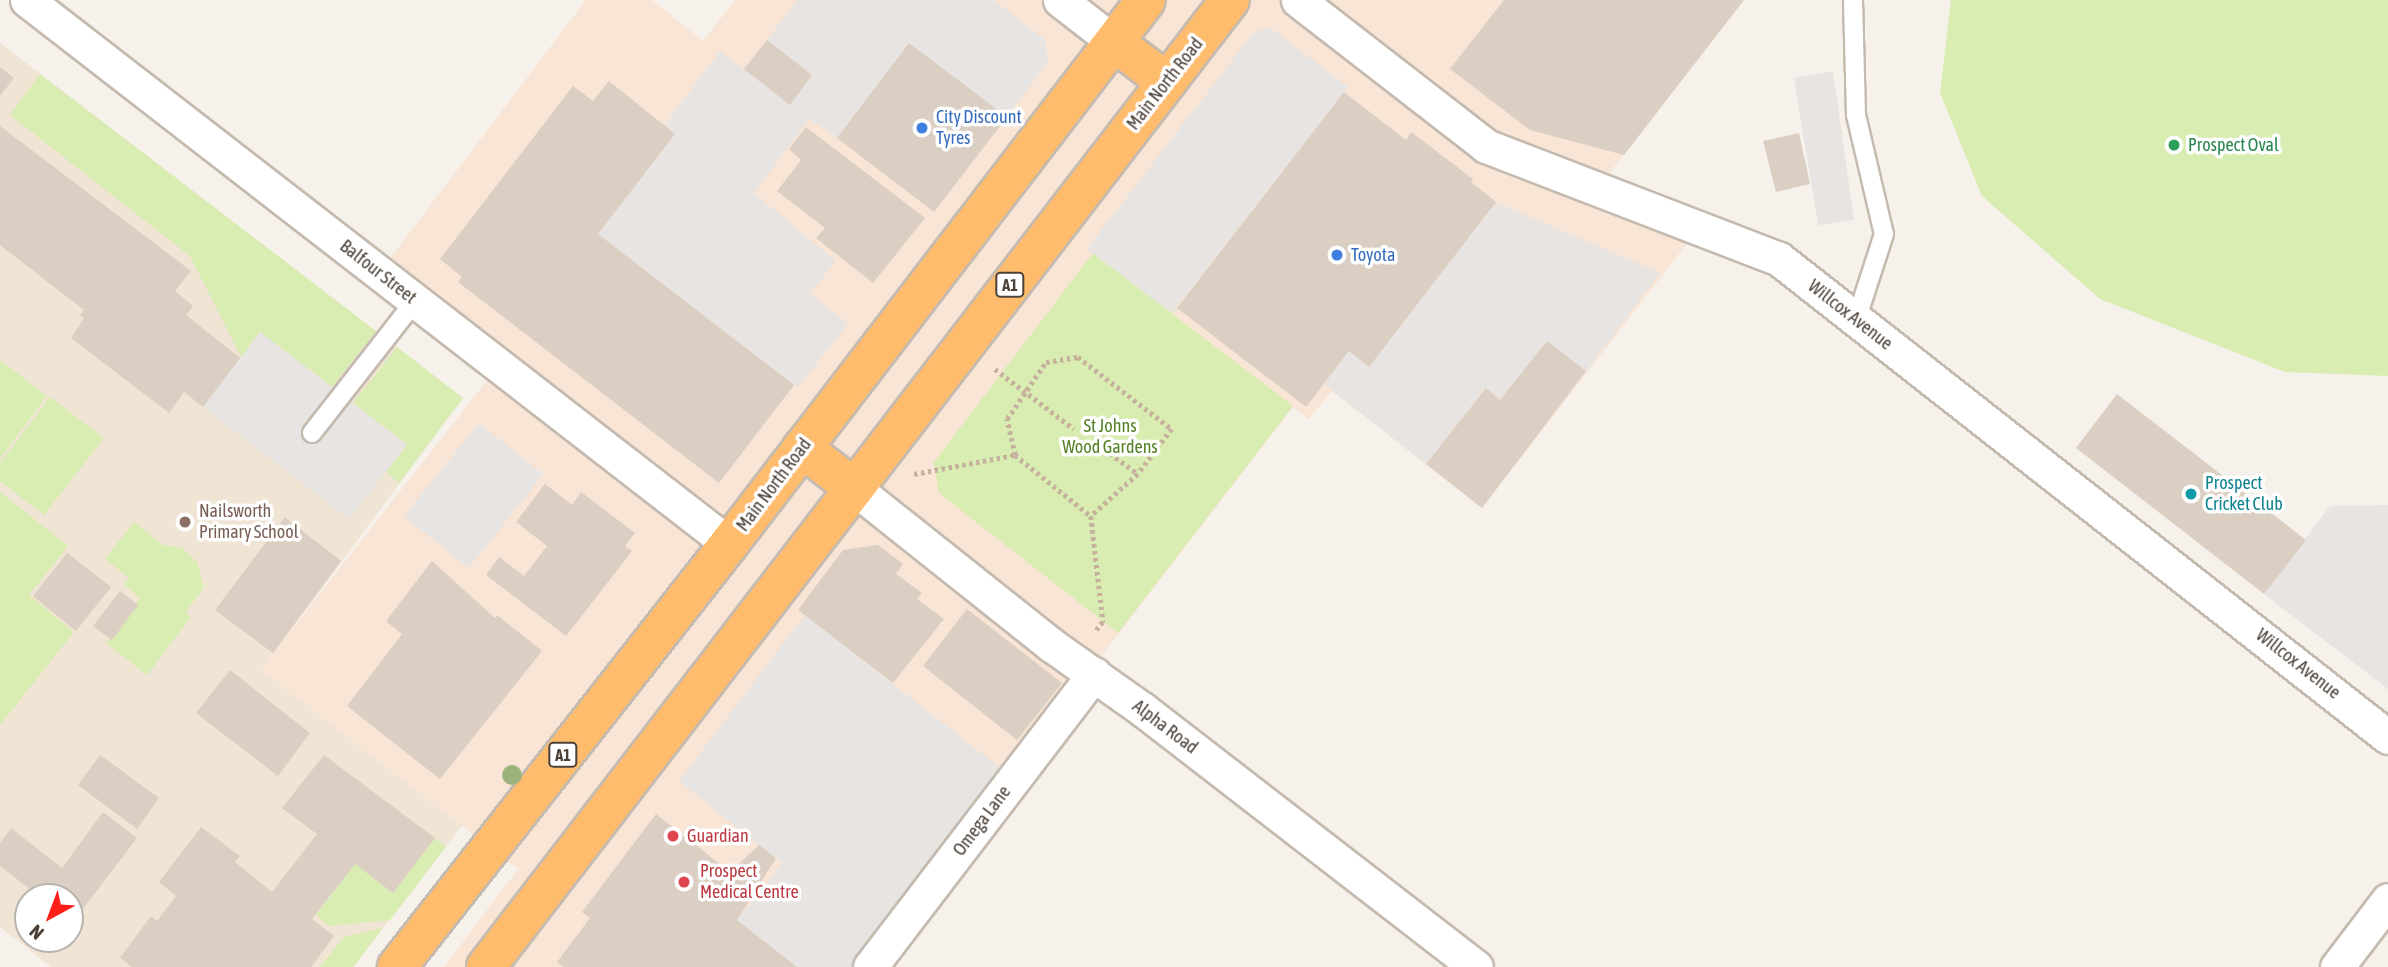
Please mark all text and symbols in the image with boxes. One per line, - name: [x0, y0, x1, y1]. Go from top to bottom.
- street label: Main North Road: [1122, 34, 1208, 134]
- place label: City Discount Tyres: [936, 107, 1022, 150]
- marker: City Discount Tyres: [914, 120, 930, 136]
- place label: Prospect Oval: [2188, 134, 2279, 156]
- marker: Prospect Oval: [2166, 137, 2182, 153]
- street label: Balfour Street: [335, 235, 421, 309]
- place label: Toyota: [1351, 244, 1395, 266]
- marker: Toyota: [1329, 247, 1345, 263]
- road number: A1: [994, 272, 1026, 298]
- street label: Willcox Avenue: [1804, 275, 1896, 355]
- park label: St Johns Wood Gardens: [1062, 416, 1158, 458]
- street label: Main North Road: [732, 434, 816, 536]
- place label: Prospect Cricket Club: [2205, 473, 2283, 516]
- marker: Prospect Cricket Club: [2183, 486, 2199, 502]
- place label: Nailsworth Primary School: [199, 501, 298, 544]
- marker: Nailsworth Primary School: [177, 514, 193, 530]
- street label: Willcox Avenue: [2252, 624, 2344, 704]
- street label: Alpha Road: [1128, 695, 1202, 759]
- road number: A1: [547, 742, 579, 768]
- street label: Omega Lane: [949, 782, 1015, 860]
- place label: Guardian: [687, 825, 749, 847]
- marker: Guardian: [665, 828, 681, 844]
- place label: Prospect Medical Centre: [700, 861, 799, 903]
- marker: Prospect Medical Centre: [674, 872, 694, 892]
- north arrow: [14, 883, 84, 953]
- text: N: [25, 920, 48, 944]

